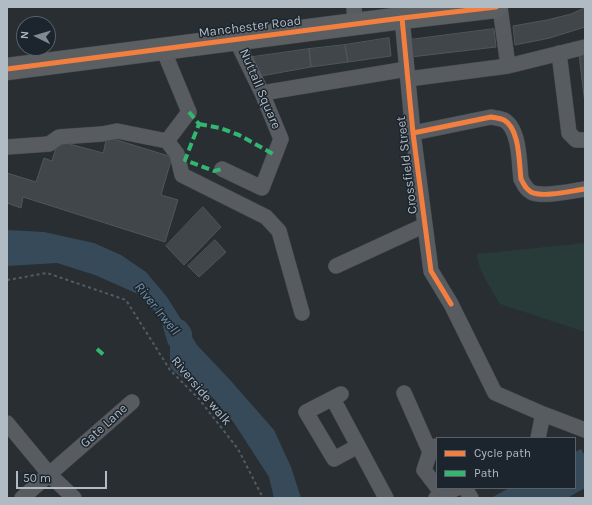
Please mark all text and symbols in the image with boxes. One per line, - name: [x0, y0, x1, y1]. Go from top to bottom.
- street label: Manchester Road: [198, 13, 302, 41]
- north arrow: [16, 16, 56, 56]
- text: N: [18, 31, 31, 40]
- street label: Nuttall Square: [236, 46, 284, 132]
- street label: Crossfield Street: [393, 115, 421, 215]
- water label: River Irwell: [131, 279, 183, 339]
- street label: Riverside walk: [168, 353, 234, 429]
- street label: Gate Lane: [77, 401, 131, 451]
- legend: [436, 437, 576, 489]
- text: Cycle path: [474, 446, 531, 460]
- scale bar: [18, 463, 109, 489]
- text: Path: [474, 466, 499, 480]
- text: 50 m: [23, 471, 51, 485]

